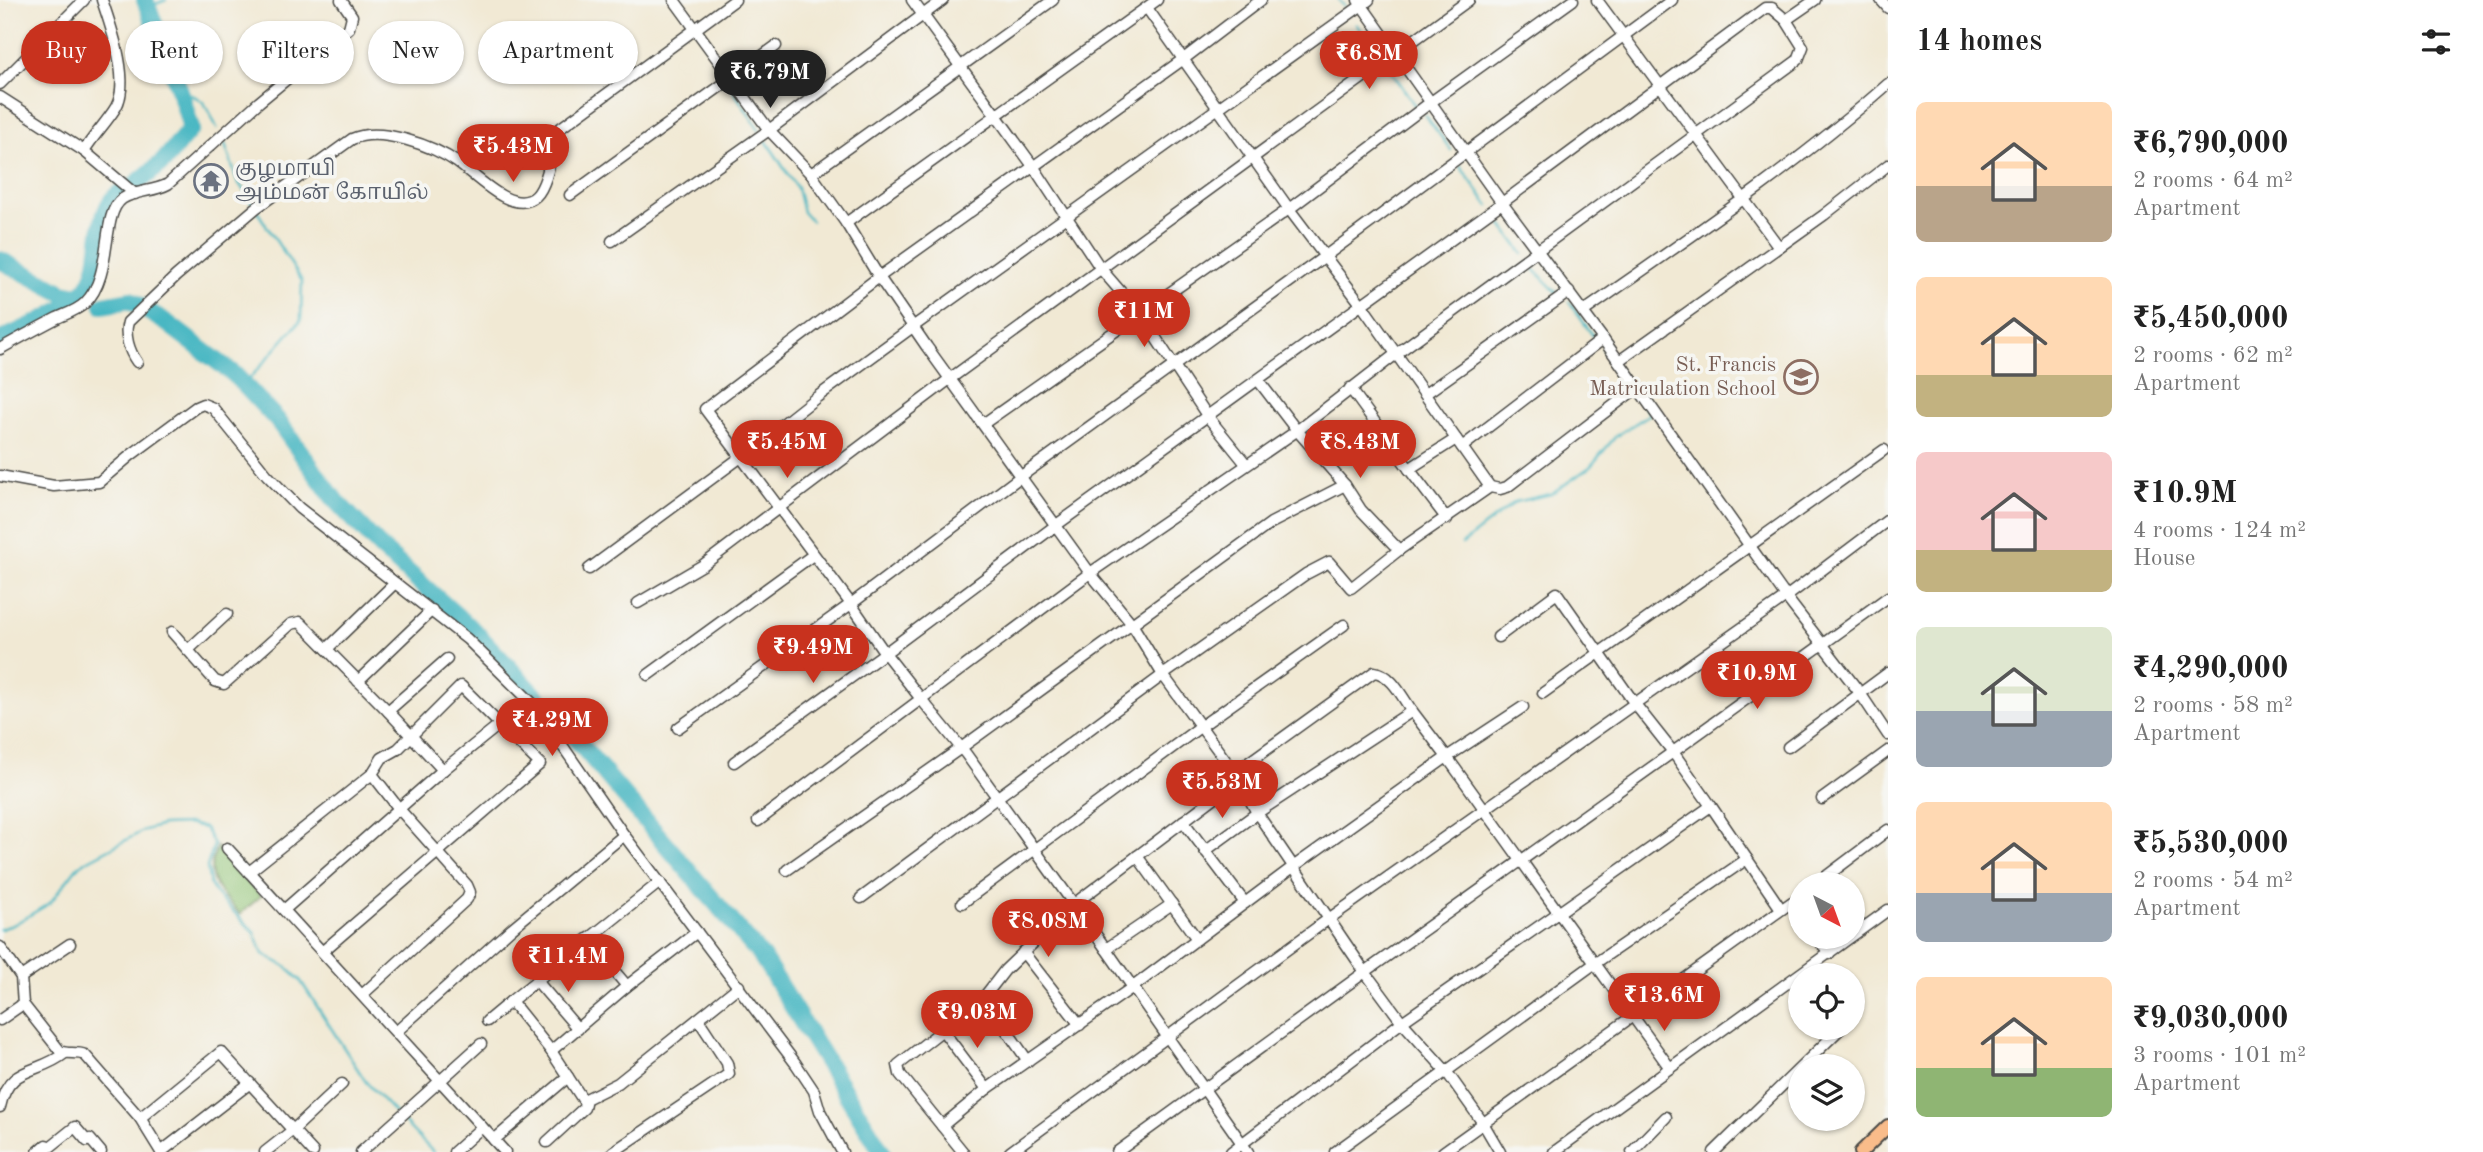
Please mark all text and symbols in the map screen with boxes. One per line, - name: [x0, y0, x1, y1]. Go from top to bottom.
- chip: Buy: [21, 21, 111, 84]
- chip: Rent: [125, 21, 223, 84]
- chip: Filters: [237, 21, 354, 84]
- chip: New: [368, 21, 464, 84]
- chip: Apartment: [478, 21, 638, 84]
- icon: filters: [2417, 23, 2455, 61]
- text: 14 homes: [1916, 27, 2042, 57]
- pin: ₹6.8M: [1320, 32, 1418, 91]
- text: ₹6.8M: [1336, 42, 1402, 65]
- pin: ₹6.79M: [713, 50, 827, 110]
- text: ₹6.79M: [730, 61, 810, 84]
- pin: ₹5.43M: [456, 124, 570, 184]
- text: ₹6,790,000: [2133, 129, 2288, 159]
- icon: home: [1972, 130, 2056, 214]
- text: ₹5.43M: [473, 135, 553, 158]
- place label: குழமாயி அம்மன் கோயில்: [235, 157, 429, 204]
- temple icon: குழமாயி அம்மன் கோயில்: [192, 162, 230, 200]
- text: 2 rooms · 64 m²: [2133, 169, 2293, 192]
- text: Apartment: [2133, 197, 2241, 220]
- pin: ₹11M: [1103, 290, 1185, 349]
- text: ₹11M: [1114, 300, 1174, 323]
- text: ₹5,450,000: [2133, 304, 2288, 334]
- icon: home: [1972, 305, 2056, 389]
- text: 2 rooms · 62 m²: [2133, 344, 2293, 367]
- place label: St. Francis Matriculation School: [1589, 355, 1776, 400]
- school or university icon: St. Francis Matriculation School: [1782, 358, 1820, 396]
- text: Apartment: [2133, 372, 2241, 395]
- pin: ₹5.45M: [730, 420, 844, 480]
- pin: ₹8.43M: [1303, 420, 1417, 480]
- text: ₹5.45M: [747, 431, 827, 454]
- text: ₹8.43M: [1320, 431, 1400, 454]
- text: ₹10.9M: [2133, 479, 2237, 509]
- icon: home: [1972, 480, 2056, 564]
- text: 4 rooms · 124 m²: [2133, 519, 2306, 542]
- text: House: [2133, 547, 2195, 570]
- pin: ₹9.49M: [756, 626, 870, 685]
- text: ₹9.49M: [773, 636, 853, 659]
- pin: ₹10.9M: [1700, 652, 1814, 711]
- text: ₹4,290,000: [2133, 654, 2288, 684]
- icon: home: [1972, 655, 2056, 739]
- text: ₹10.9M: [1717, 662, 1797, 685]
- text: 2 rooms · 58 m²: [2133, 694, 2293, 717]
- pin: ₹4.29M: [495, 698, 609, 758]
- text: ₹4.29M: [512, 709, 592, 732]
- text: Apartment: [2133, 722, 2241, 745]
- pin: ₹5.53M: [1165, 760, 1279, 820]
- text: ₹5.53M: [1182, 771, 1262, 794]
- text: ₹5,530,000: [2133, 829, 2288, 859]
- icon: home: [1972, 830, 2056, 914]
- text: 2 rooms · 54 m²: [2133, 869, 2293, 892]
- north arrow: [1788, 872, 1866, 948]
- map controls: [1788, 872, 1865, 1131]
- text: Apartment: [2133, 897, 2241, 920]
- pin: ₹8.08M: [991, 900, 1105, 959]
- text: ₹8.08M: [1008, 910, 1088, 933]
- pin: ₹11.4M: [511, 934, 625, 994]
- text: ₹11.4M: [528, 945, 608, 968]
- button: locate: [1788, 963, 1865, 1040]
- pin: ₹13.6M: [1607, 974, 1721, 1033]
- text: ₹13.6M: [1624, 984, 1704, 1007]
- pin: ₹9.03M: [920, 990, 1034, 1050]
- text: ₹9.03M: [937, 1001, 1017, 1024]
- text: ₹9,030,000: [2133, 1004, 2288, 1034]
- icon: home: [1972, 1005, 2056, 1089]
- text: 3 rooms · 101 m²: [2133, 1044, 2306, 1067]
- button: layers: [1788, 1054, 1865, 1131]
- text: Apartment: [2133, 1072, 2241, 1095]

